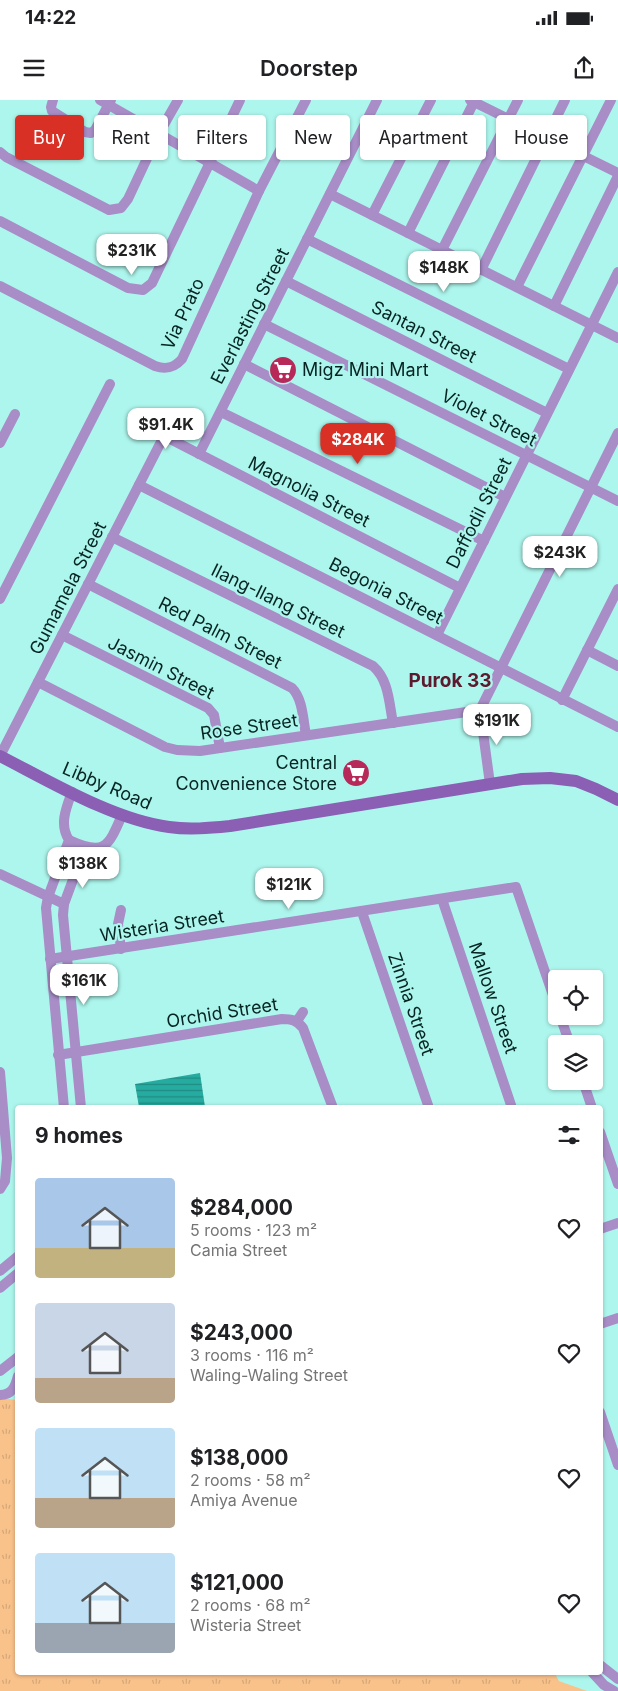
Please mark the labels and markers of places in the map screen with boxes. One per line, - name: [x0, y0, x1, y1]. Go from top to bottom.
- pin: $231K: [97, 234, 167, 276]
- pin: $148K: [409, 250, 479, 293]
- supermarket icon: Migz Mini Mart: [268, 355, 298, 385]
- place label: Migz Mini Mart: [302, 359, 429, 380]
- pin: $91.4K: [125, 408, 207, 450]
- pin: $284K: [323, 422, 393, 465]
- pin: $243K: [525, 536, 595, 578]
- pin: $191K: [462, 704, 532, 746]
- place label: Central Convenience Store: [175, 752, 337, 794]
- supermarket icon: Central Convenience Store: [341, 758, 371, 788]
- pin: $138K: [48, 846, 118, 889]
- pin: $121K: [254, 868, 324, 910]
- pin: $161K: [49, 964, 119, 1006]

